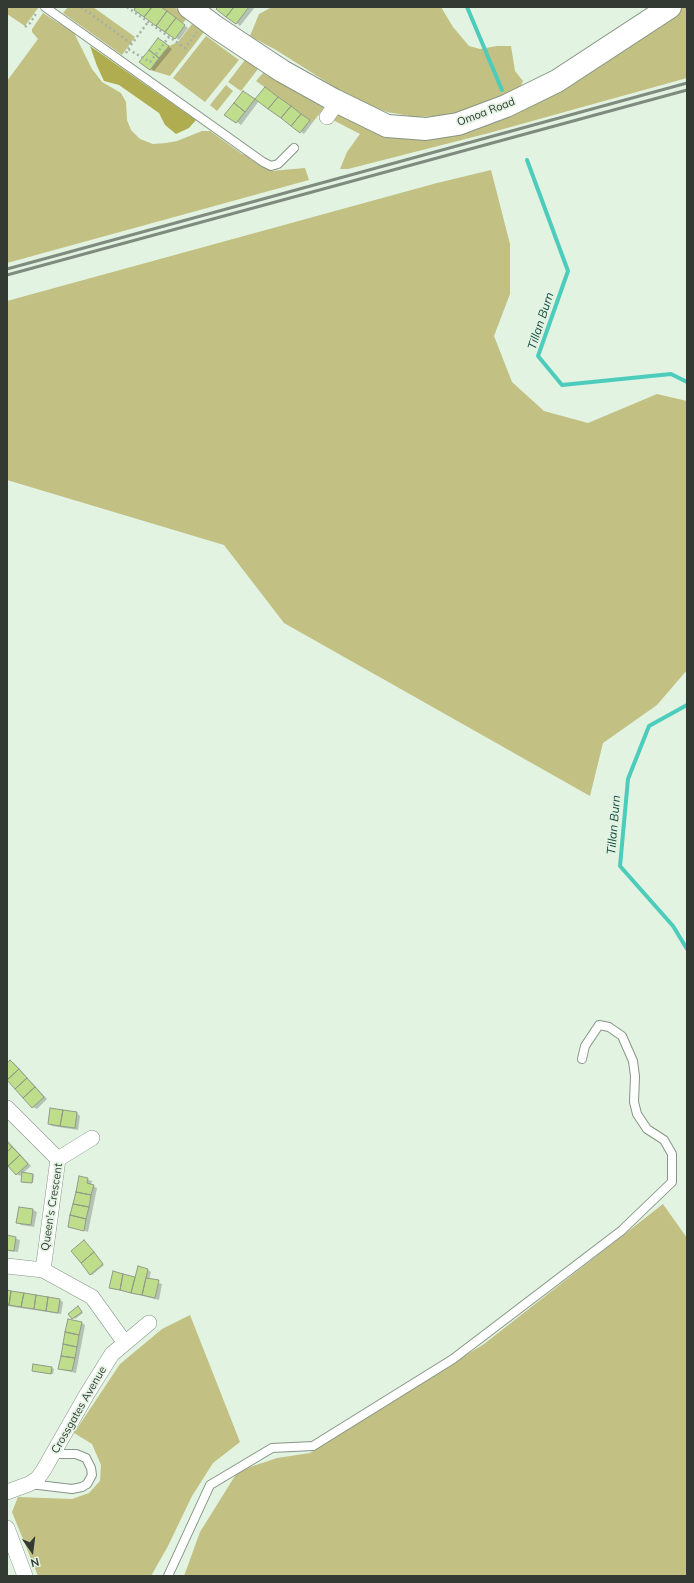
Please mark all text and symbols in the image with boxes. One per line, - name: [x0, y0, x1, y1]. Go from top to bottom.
- street label: Omoa Road: [455, 95, 517, 129]
- water label: Tillan Burn: [525, 290, 557, 352]
- water label: Tillan Burn: [604, 795, 624, 855]
- street label: Queen's Crescent: [39, 1162, 65, 1252]
- street label: Crossgates Avenue: [49, 1364, 109, 1456]
- north arrow: [12, 1531, 52, 1571]
- text: N: [29, 1555, 41, 1570]

